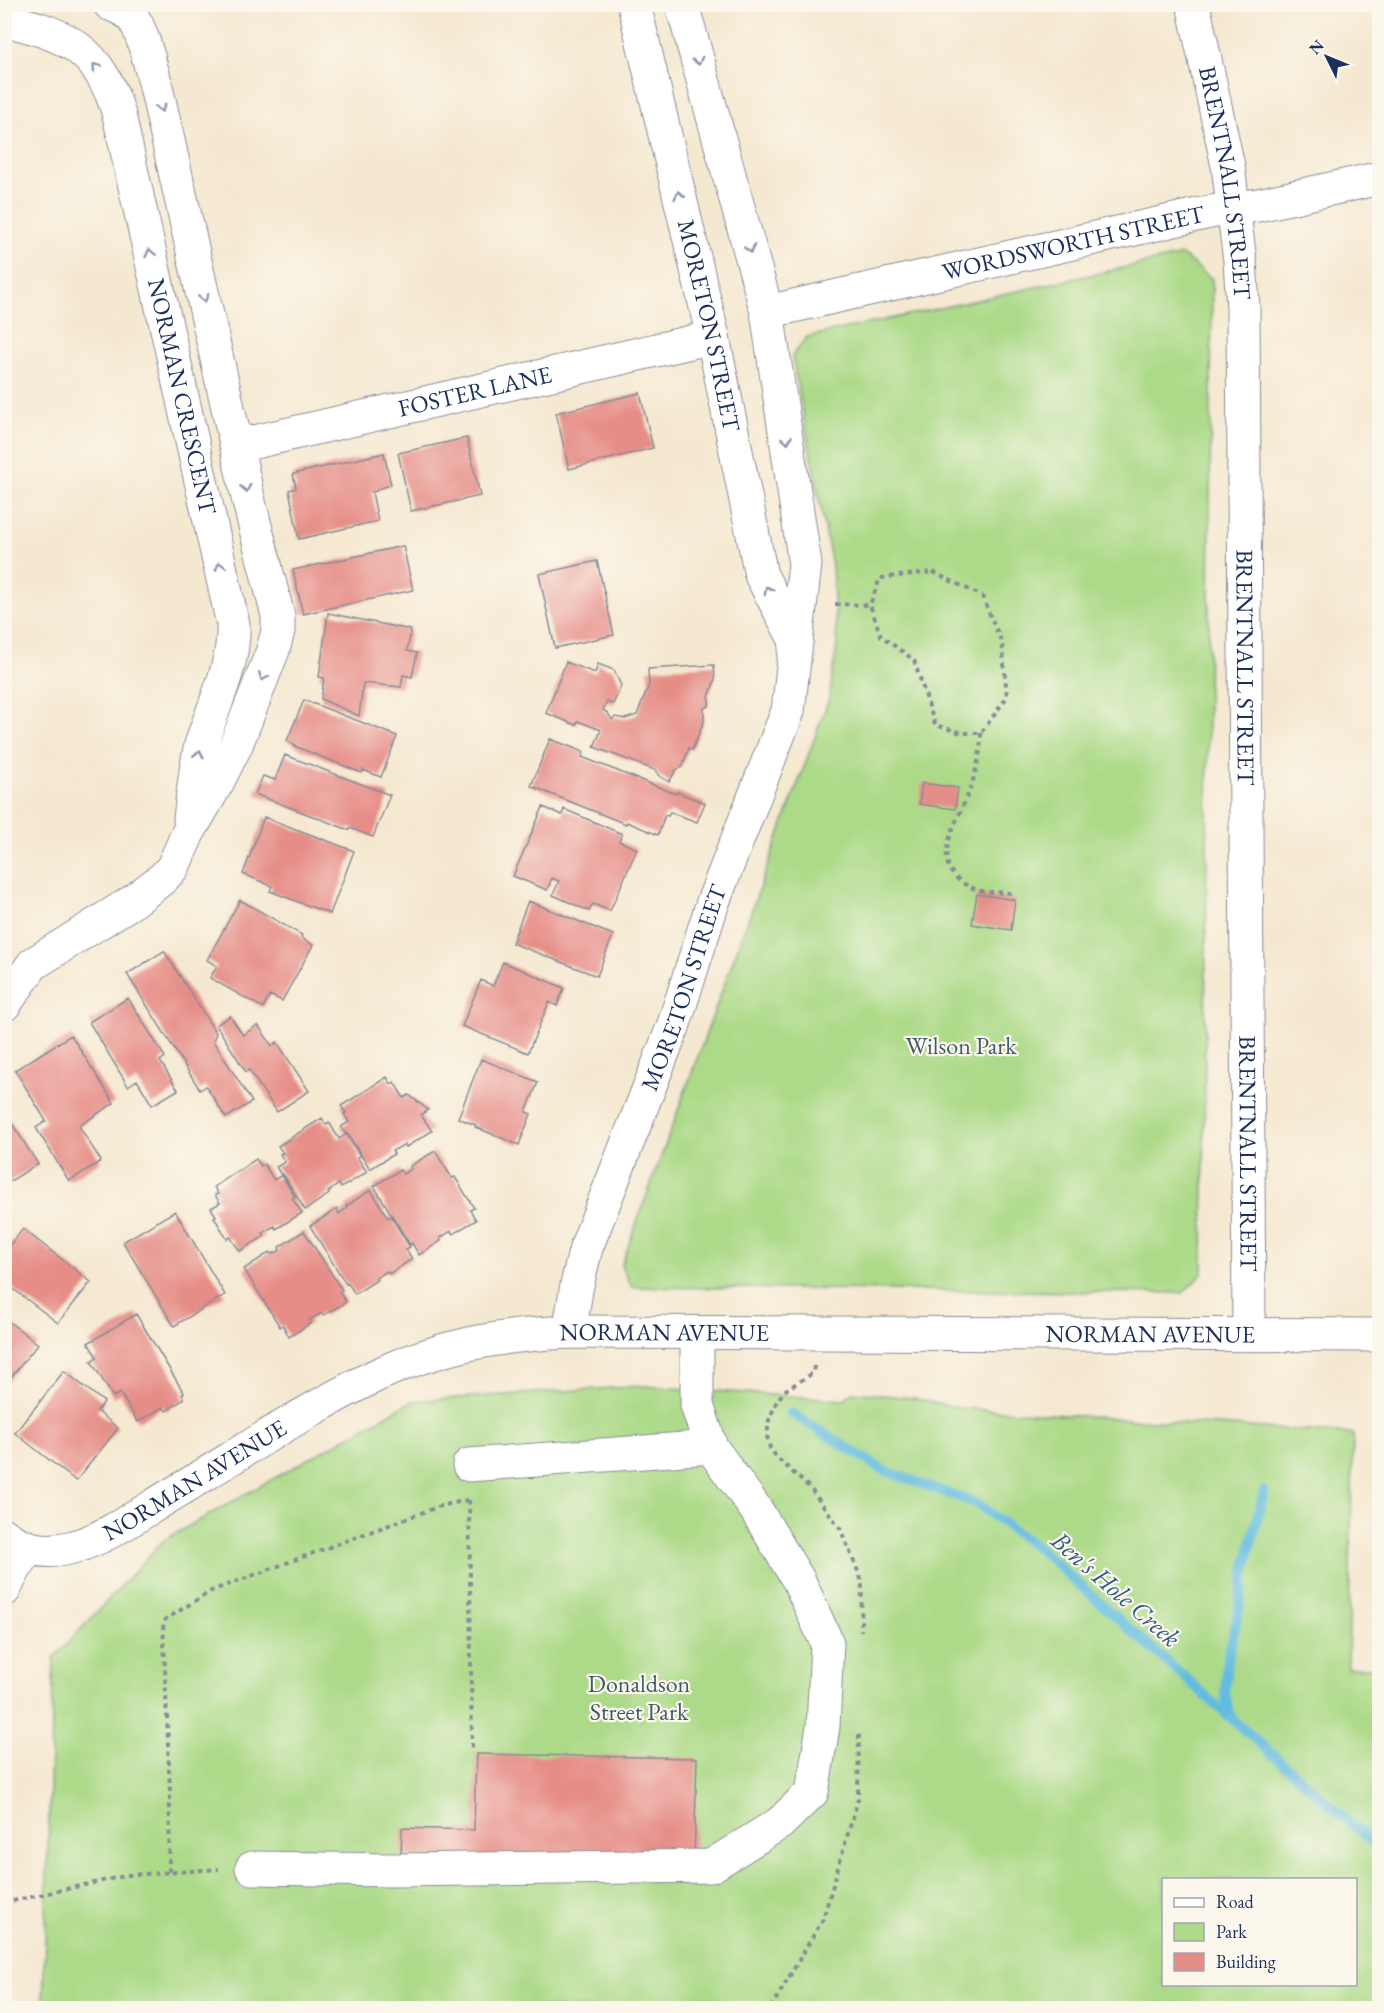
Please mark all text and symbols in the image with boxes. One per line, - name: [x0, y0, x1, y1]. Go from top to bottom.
- north arrow: [1297, 27, 1357, 87]
- text: N: [1304, 35, 1329, 59]
- one-way arrow: [691, 55, 703, 66]
- one-way arrow: [93, 62, 104, 73]
- street label: BRENTNALL STREET: [1192, 63, 1259, 301]
- one-way arrow: [154, 103, 167, 113]
- one-way arrow: [674, 190, 687, 200]
- street label: WORDSWORTH STREET: [939, 198, 1208, 287]
- street label: MORETON STREET: [671, 216, 748, 435]
- one-way arrow: [742, 244, 755, 254]
- one-way arrow: [144, 248, 157, 258]
- street label: NORMAN CRESCENT: [141, 275, 224, 518]
- one-way arrow: [196, 293, 209, 303]
- street label: FOSTER LANE: [395, 358, 554, 424]
- one-way arrow: [780, 435, 792, 445]
- one-way arrow: [239, 483, 252, 493]
- street label: BRENTNALL STREET: [1229, 549, 1262, 786]
- one-way arrow: [215, 561, 228, 571]
- one-way arrow: [764, 585, 775, 596]
- one-way arrow: [258, 671, 270, 682]
- one-way arrow: [192, 749, 205, 759]
- street label: MORETON STREET: [633, 879, 734, 1095]
- park label: Wilson Park: [905, 1030, 1017, 1061]
- street label: BRENTNALL STREET: [1232, 1035, 1265, 1272]
- street label: NORMAN AVENUE: [559, 1316, 769, 1348]
- street label: NORMAN AVENUE: [1045, 1318, 1255, 1350]
- street label: NORMAN AVENUE: [97, 1412, 292, 1548]
- water label: Ben's Hole Creek: [1043, 1523, 1188, 1655]
- park label: Donaldson Street Park: [588, 1668, 691, 1727]
- legend: [1162, 1878, 1357, 1986]
- text: Road: [1216, 1890, 1255, 1913]
- text: Park: [1216, 1920, 1247, 1943]
- text: Building: [1216, 1950, 1276, 1973]

